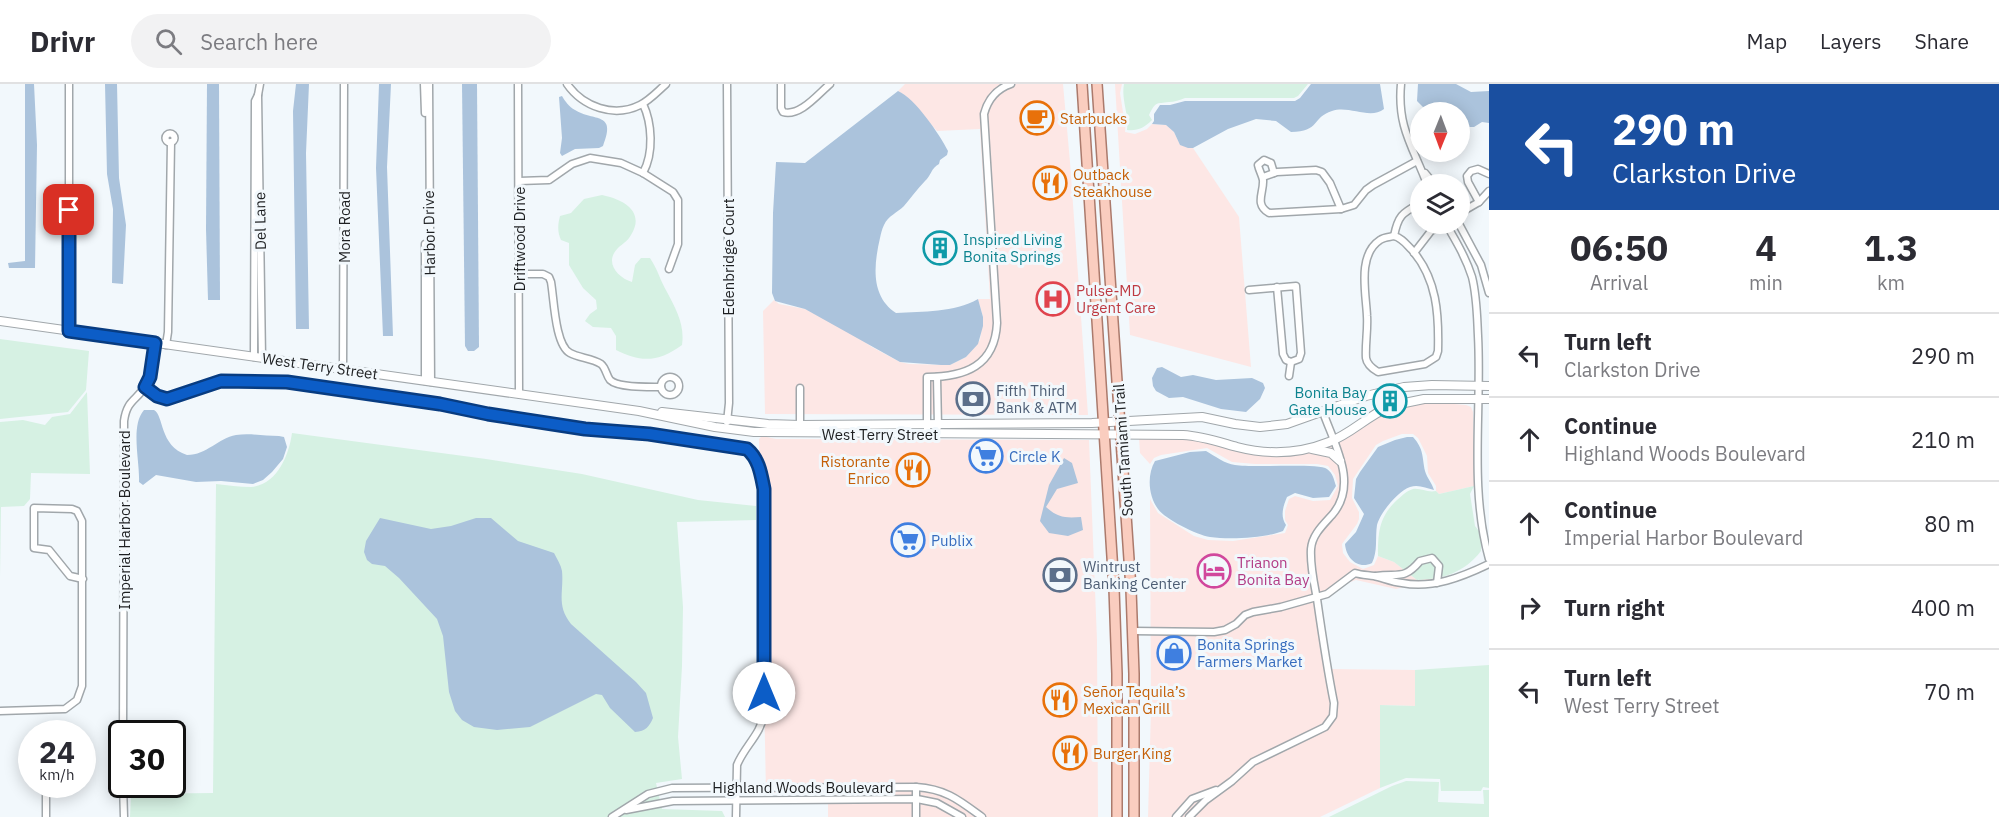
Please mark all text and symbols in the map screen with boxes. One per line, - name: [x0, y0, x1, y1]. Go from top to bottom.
- search box: [131, 14, 551, 68]
- text: Drivr: [30, 23, 95, 60]
- icon: search: [152, 25, 185, 58]
- text: Search here: [200, 27, 318, 56]
- text: Map: [1747, 27, 1787, 55]
- text: Layers: [1820, 27, 1882, 55]
- text: Share: [1915, 27, 1969, 55]
- cafe icon: Starbucks: [1019, 100, 1055, 136]
- north arrow: [1410, 102, 1470, 162]
- map controls: [1410, 102, 1470, 234]
- text: 290 m: [1612, 102, 1735, 157]
- icon: left: [1513, 108, 1591, 186]
- place label: Starbucks: [1060, 109, 1127, 128]
- text: Clarkston Drive: [1612, 155, 1796, 190]
- restaurant icon: Outback Steakhouse: [1032, 165, 1068, 201]
- place label: Outback Steakhouse: [1073, 165, 1152, 201]
- button: layers: [1410, 174, 1470, 234]
- pin: [43, 184, 94, 235]
- street label: Driftwood Drive: [510, 187, 529, 291]
- street label: Harbor Drive: [419, 190, 439, 276]
- street label: Mora Road: [335, 191, 354, 263]
- street label: Del Lane: [250, 192, 270, 250]
- icon: arrive: [52, 193, 85, 226]
- street label: Edenbridge Court: [719, 198, 738, 316]
- text: 06:50: [1570, 224, 1668, 271]
- text: 4: [1755, 224, 1777, 271]
- text: 1.3: [1864, 224, 1918, 271]
- building icon: Inspired Living Bonita Springs: [922, 230, 958, 266]
- place label: Inspired Living Bonita Springs: [963, 230, 1062, 266]
- text: Arrival: [1590, 269, 1648, 296]
- text: min: [1749, 269, 1783, 296]
- text: km: [1877, 269, 1905, 296]
- hospital icon: Pulse-MD Urgent Care: [1035, 281, 1071, 317]
- place label: Pulse-MD Urgent Care: [1076, 281, 1156, 317]
- text: Turn left: [1564, 327, 1652, 356]
- icon: left: [1513, 339, 1546, 372]
- text: 290 m: [1911, 341, 1975, 370]
- street label: West Terry Street: [261, 348, 379, 384]
- text: Clarkston Drive: [1564, 356, 1700, 383]
- bank icon: Fifth Third Bank & ATM: [955, 381, 991, 417]
- place label: Fifth Third Bank & ATM: [996, 381, 1077, 417]
- street label: South Tamiami Trail: [1109, 383, 1137, 517]
- place label: Bonita Bay Gate House: [1289, 383, 1368, 419]
- building icon: Bonita Bay Gate House: [1372, 383, 1408, 419]
- text: Continue: [1564, 411, 1657, 440]
- icon: ahead: [1513, 423, 1546, 456]
- street label: West Terry Street: [822, 425, 938, 444]
- text: 210 m: [1911, 425, 1975, 454]
- street label: Imperial Harbor Boulevard: [115, 430, 134, 610]
- supermarket icon: Circle K: [968, 438, 1004, 474]
- text: Highland Woods Boulevard: [1564, 440, 1806, 467]
- place label: Circle K: [1009, 447, 1061, 466]
- place label: Ristorante Enrico: [820, 452, 890, 488]
- restaurant icon: Ristorante Enrico: [895, 452, 931, 488]
- text: Continue: [1564, 495, 1657, 524]
- icon: ahead: [1513, 507, 1546, 540]
- text: 80 m: [1924, 509, 1975, 538]
- supermarket icon: Publix: [890, 522, 926, 558]
- text: Imperial Harbor Boulevard: [1564, 524, 1803, 551]
- place label: Publix: [931, 531, 973, 550]
- hotel icon: Trianon Bonita Bay: [1196, 553, 1232, 589]
- place label: Trianon Bonita Bay: [1237, 553, 1310, 589]
- bank icon: Wintrust Banking Center: [1042, 557, 1078, 593]
- place label: Wintrust Banking Center: [1083, 557, 1186, 593]
- icon: right: [1513, 591, 1546, 624]
- text: Turn right: [1564, 593, 1665, 622]
- text: 400 m: [1911, 593, 1975, 622]
- shop icon: Bonita Springs Farmers Market: [1156, 635, 1192, 671]
- place label: Bonita Springs Farmers Market: [1197, 635, 1303, 671]
- position arrow: [732, 661, 796, 725]
- text: Turn left: [1564, 663, 1652, 692]
- icon: left: [1513, 675, 1546, 708]
- text: 70 m: [1924, 677, 1975, 706]
- restaurant icon: Señor Tequila’s Mexican Grill: [1042, 682, 1078, 718]
- place label: Señor Tequila’s Mexican Grill: [1083, 682, 1185, 718]
- text: West Terry Street: [1564, 692, 1719, 719]
- speed limit sign: 30: [108, 720, 186, 798]
- text: 24: [39, 732, 75, 771]
- restaurant icon: Burger King: [1052, 735, 1088, 771]
- place label: Burger King: [1093, 744, 1171, 763]
- text: km/h: [39, 765, 75, 784]
- street label: Highland Woods Boulevard: [712, 778, 894, 797]

